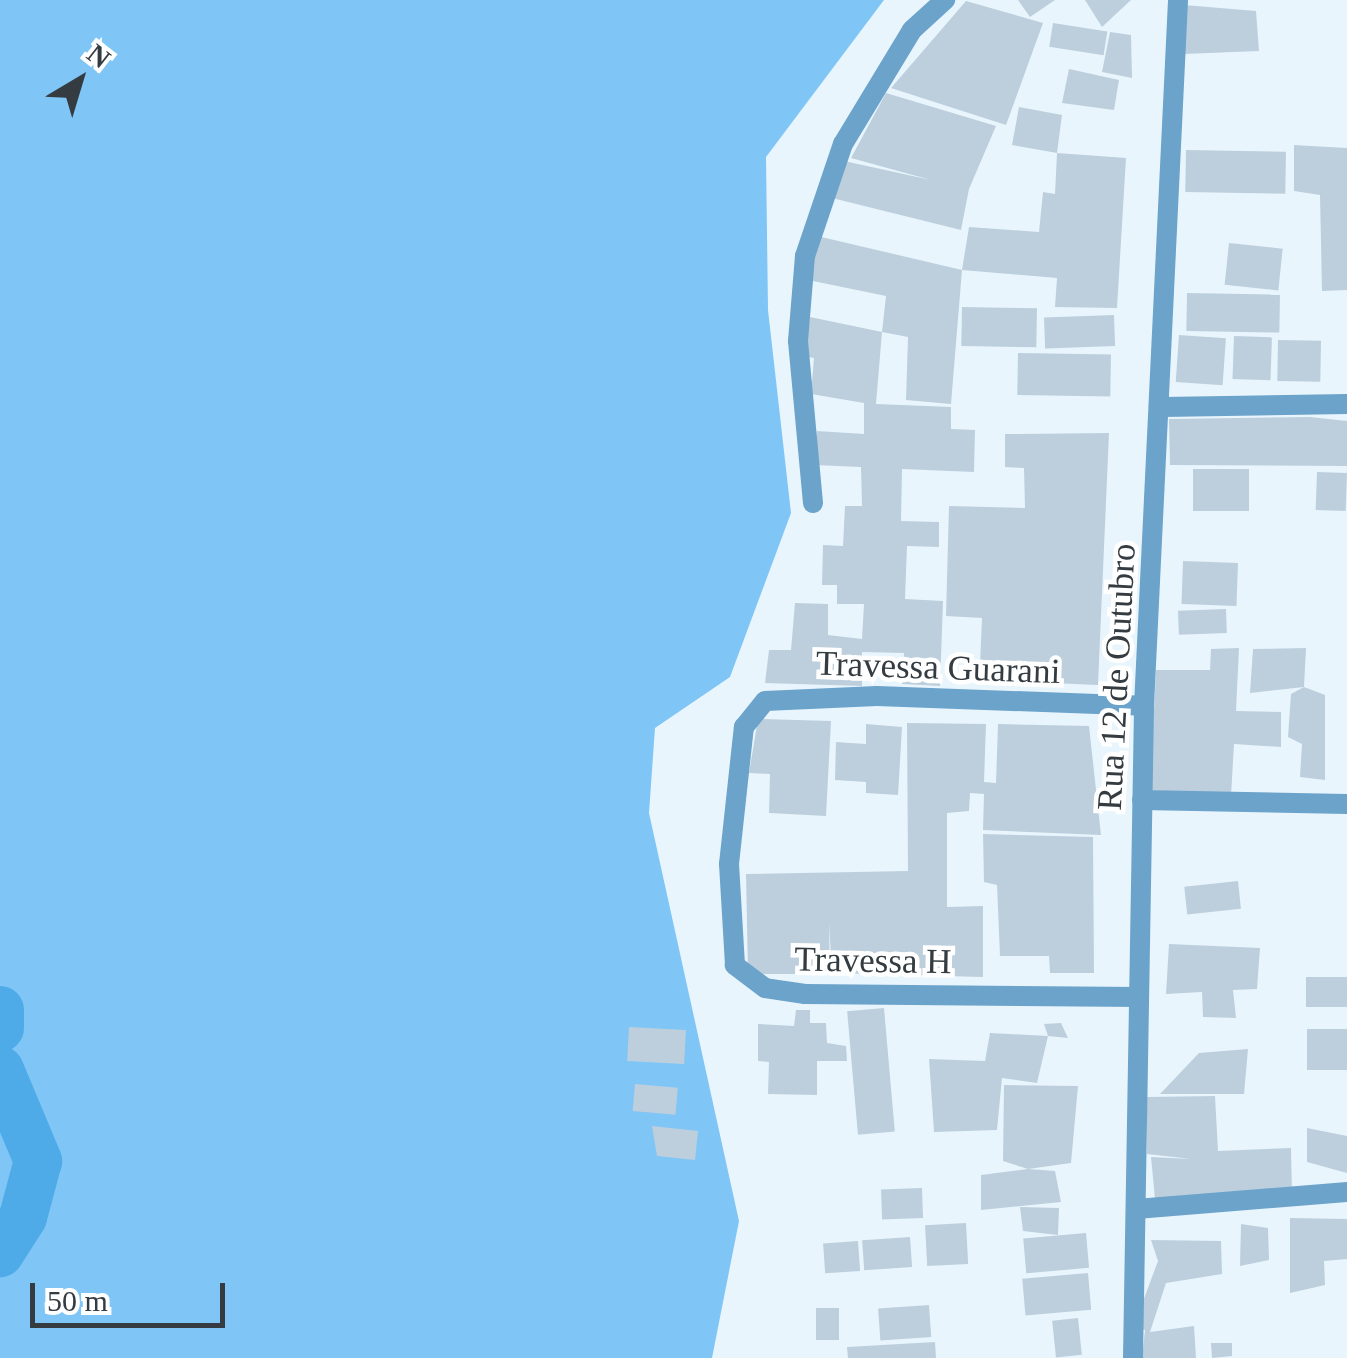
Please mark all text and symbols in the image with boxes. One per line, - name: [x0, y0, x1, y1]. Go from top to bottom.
- north arrow: [30, 30, 130, 130]
- text: N: [81, 38, 116, 74]
- street label: Rua 12 de Outubro: [1089, 542, 1145, 812]
- street label: Travessa Guarani: [815, 643, 1061, 693]
- street label: Travessa H: [794, 939, 952, 983]
- scale bar: [35, 1263, 230, 1325]
- text: 50 m: [47, 1284, 108, 1317]

